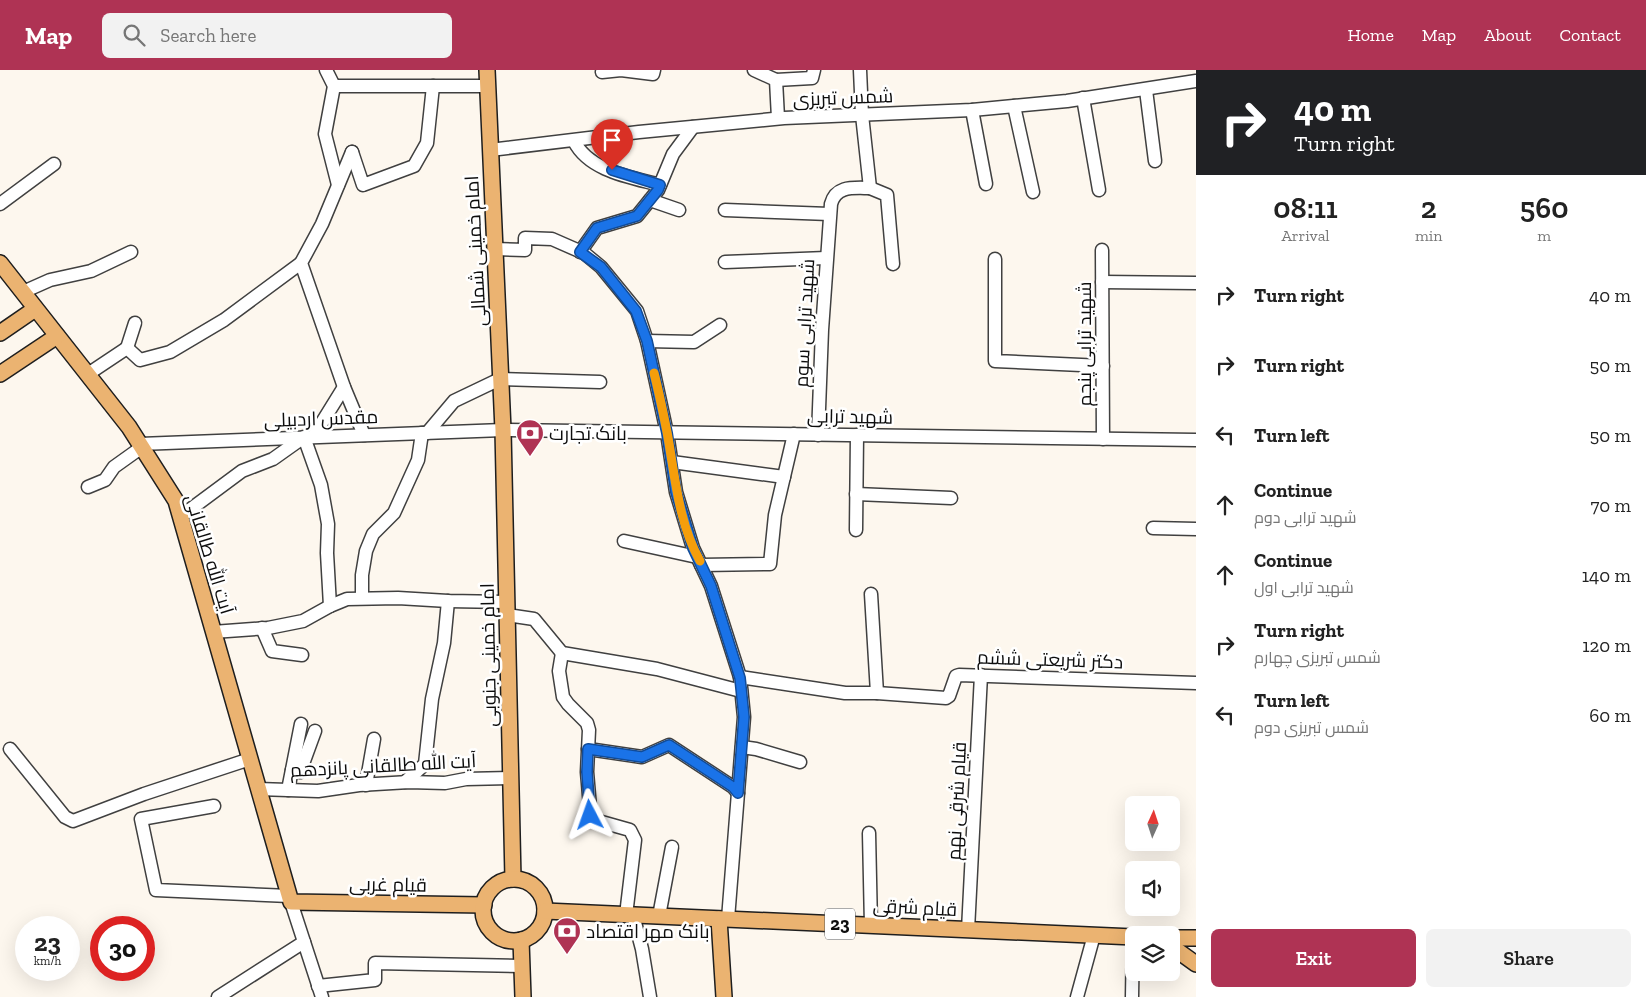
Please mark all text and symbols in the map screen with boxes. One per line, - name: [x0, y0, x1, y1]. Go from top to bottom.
- search box: [102, 13, 452, 58]
- text: Map: [25, 21, 72, 50]
- icon: search: [120, 21, 148, 49]
- text: Search here: [160, 24, 257, 47]
- text: Home: [1347, 24, 1394, 46]
- text: Map: [1422, 24, 1456, 46]
- text: About: [1484, 24, 1531, 46]
- text: Contact: [1559, 24, 1621, 46]
- street label: شمس تبریزی: [792, 84, 894, 111]
- text: 40 m: [1294, 88, 1371, 130]
- icon: right: [1211, 90, 1276, 155]
- pin: [591, 119, 633, 170]
- icon: arrive: [598, 126, 626, 154]
- text: Turn right: [1294, 130, 1395, 157]
- street label: امام خمینی شمالی: [460, 175, 493, 327]
- text: 08:11: [1273, 190, 1338, 226]
- text: 2: [1421, 190, 1437, 226]
- text: 560: [1520, 190, 1569, 226]
- text: Arrival: [1281, 226, 1330, 245]
- text: min: [1415, 226, 1443, 245]
- text: m: [1537, 226, 1551, 245]
- street label: شهید ترابی سوم: [790, 258, 821, 388]
- street label: شهید ترابی پنجم: [1073, 281, 1098, 407]
- icon: right: [1211, 281, 1239, 309]
- text: Turn right: [1254, 284, 1344, 307]
- text: 40 m: [1589, 284, 1631, 307]
- icon: right: [1211, 351, 1239, 379]
- text: Turn right: [1254, 354, 1344, 377]
- text: 50 m: [1590, 354, 1631, 377]
- street label: شهید ترابی: [807, 404, 893, 429]
- street label: مقدس اردبیلی: [263, 405, 379, 432]
- bank icon: بانک تجارت: [515, 418, 545, 457]
- icon: left: [1211, 421, 1239, 449]
- place label: بانک تجارت: [549, 422, 627, 445]
- text: Turn left: [1254, 424, 1329, 447]
- text: 50 m: [1590, 424, 1631, 447]
- text: Continue: [1254, 479, 1332, 502]
- street label: آیت الله طالقانی: [180, 491, 240, 617]
- icon: ahead: [1211, 491, 1239, 519]
- text: 70 m: [1590, 494, 1631, 517]
- text: شهید ترابی دوم: [1254, 508, 1357, 527]
- text: Continue: [1254, 549, 1332, 572]
- icon: ahead: [1211, 561, 1239, 589]
- text: 140 m: [1582, 564, 1631, 587]
- text: شهید ترابی اول: [1254, 578, 1354, 597]
- street label: امام خمینی جنوبی: [476, 583, 503, 727]
- text: Turn right: [1254, 619, 1344, 642]
- icon: right: [1211, 631, 1239, 659]
- text: 120 m: [1582, 634, 1631, 657]
- street label: دکتر شریعتی ششم: [976, 645, 1123, 676]
- text: شمس تبریزی چهارم: [1254, 648, 1381, 667]
- text: Turn left: [1254, 689, 1329, 712]
- icon: left: [1211, 701, 1239, 729]
- text: 60 m: [1589, 704, 1631, 727]
- text: شمس تبریزی دوم: [1254, 718, 1369, 737]
- street label: قیام شرقی نهم: [942, 741, 973, 861]
- street label: آیت الله طالقانی پانزدهم: [289, 748, 477, 784]
- position arrow: [563, 788, 615, 840]
- north arrow: [1125, 796, 1180, 851]
- map controls: [1125, 796, 1180, 981]
- button: sound: [1125, 861, 1180, 916]
- street label: قیام غربی: [349, 872, 427, 899]
- street label: قیام شرقی: [872, 894, 958, 923]
- road number: 23: [825, 909, 855, 940]
- speed limit sign: 30: [90, 916, 155, 981]
- bank icon: بانک مهر اقتصاد: [552, 916, 582, 955]
- place label: بانک مهر اقتصاد: [586, 920, 710, 943]
- button: layers: [1125, 926, 1180, 981]
- text: 23: [34, 927, 61, 957]
- button: Exit: [1211, 929, 1416, 987]
- button: Share: [1426, 929, 1631, 987]
- text: km/h: [34, 954, 61, 968]

